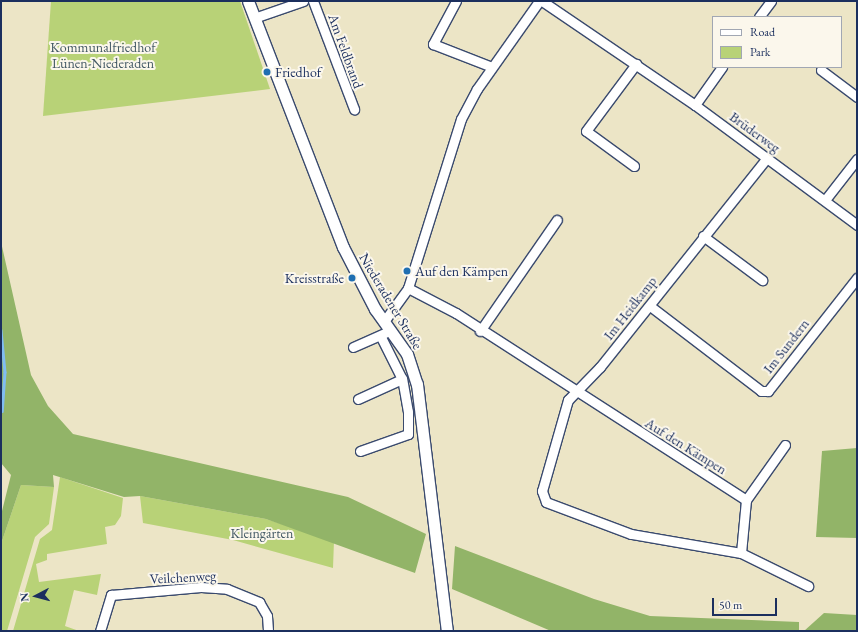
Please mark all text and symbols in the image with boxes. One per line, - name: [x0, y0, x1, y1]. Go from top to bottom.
- street label: Am Feldbrand: [325, 11, 367, 91]
- legend: [712, 16, 842, 68]
- text: Road: [750, 24, 775, 40]
- park label: Kommunalfriedhof Lünen-Niederaden: [50, 39, 156, 72]
- text: Park: [750, 44, 770, 60]
- place label: Friedhof: [275, 64, 321, 80]
- marker: Friedhof: [262, 67, 272, 77]
- street label: Brüderweg: [726, 108, 784, 156]
- street label: Niederadener Straße: [356, 250, 426, 352]
- place label: Auf den Kämpen: [415, 263, 508, 279]
- marker: Auf den Kämpen: [402, 266, 412, 276]
- place label: Kreisstraße: [285, 270, 344, 286]
- marker: Kreisstraße: [347, 273, 357, 283]
- street label: Im Heidkamp: [600, 273, 660, 343]
- street label: Im Sundern: [760, 315, 812, 377]
- street label: Auf den Kämpen: [642, 414, 730, 478]
- park label: Kleingärten: [231, 525, 293, 541]
- street label: Veilchenweg: [149, 567, 217, 587]
- north arrow: [16, 576, 56, 616]
- scale bar: [714, 590, 779, 616]
- text: N: [17, 592, 31, 602]
- text: 50 m: [719, 597, 742, 613]

